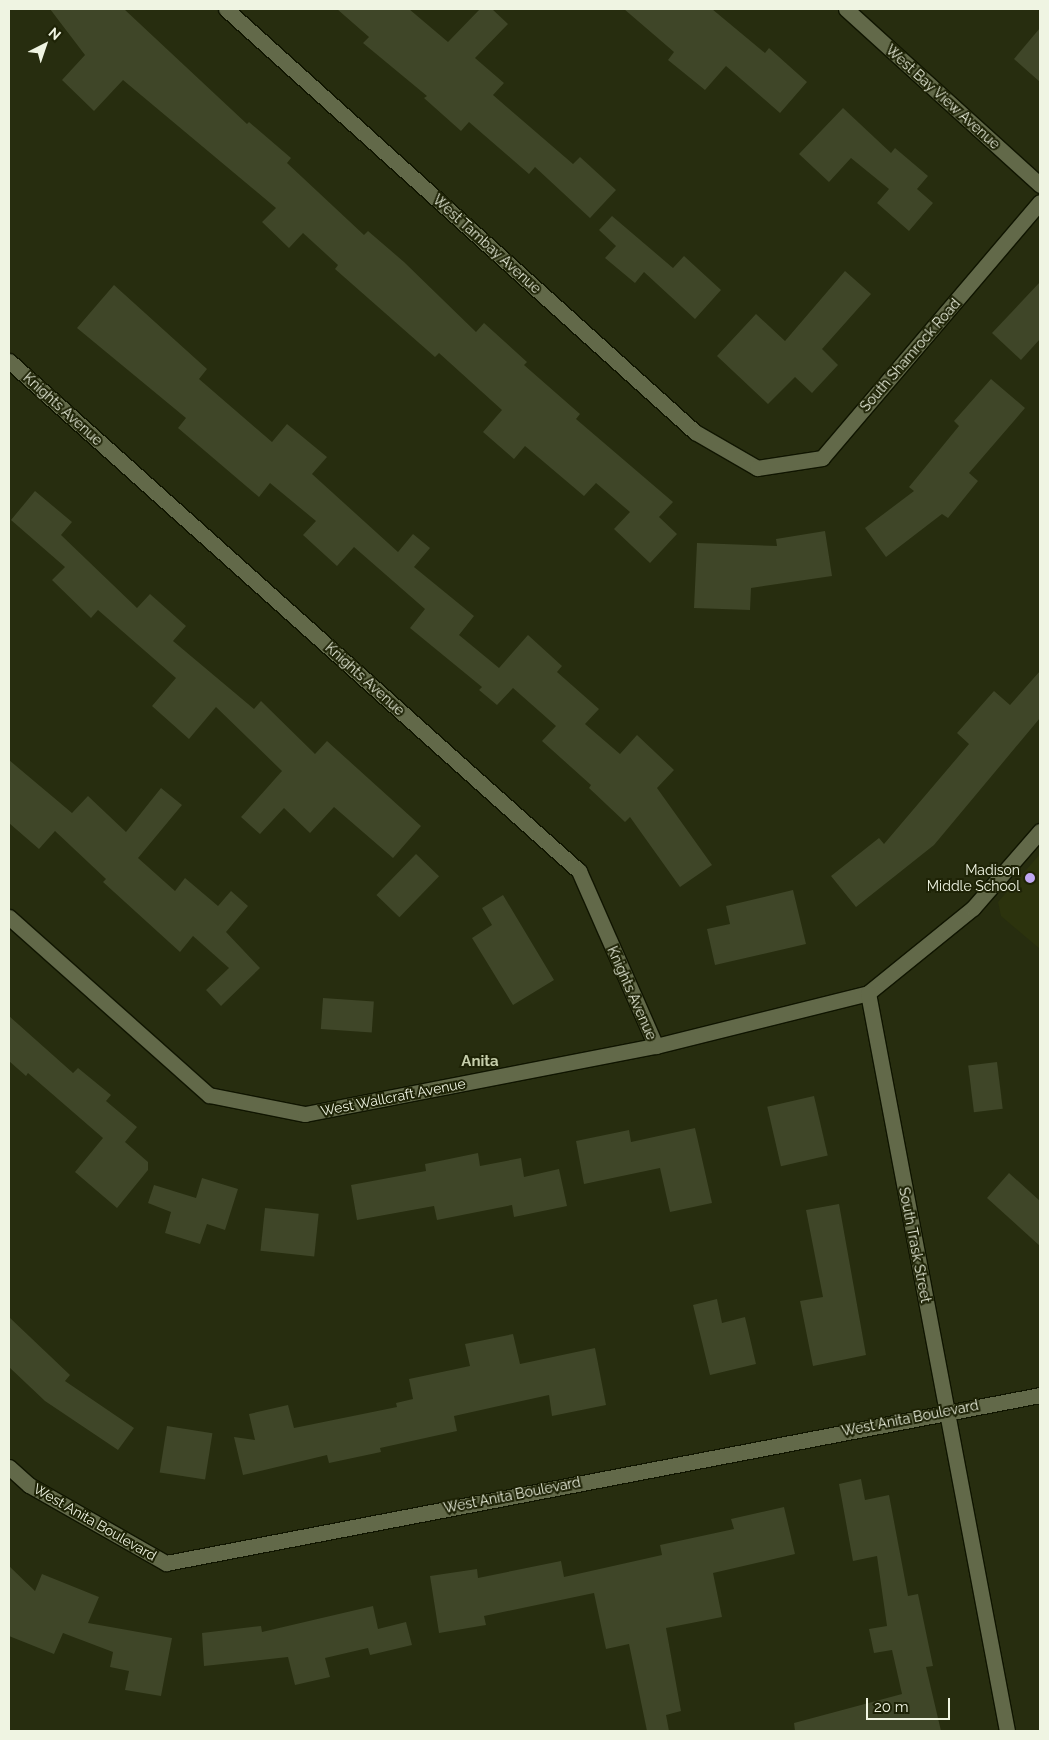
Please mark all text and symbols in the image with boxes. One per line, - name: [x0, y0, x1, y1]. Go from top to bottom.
- north arrow: [20, 20, 70, 70]
- text: N: [46, 24, 64, 43]
- street label: West Bay View Avenue: [882, 41, 1004, 153]
- street label: West Tambay Avenue: [429, 191, 545, 297]
- street label: South Shamrock Road: [856, 295, 964, 415]
- street label: Knights Avenue: [20, 369, 106, 449]
- street label: Knights Avenue: [322, 639, 408, 719]
- place label: Madison Middle School: [927, 862, 1020, 894]
- marker: Madison Middle School: [1024, 872, 1036, 884]
- street label: Knights Avenue: [604, 943, 660, 1043]
- district label: Anita: [461, 1053, 499, 1071]
- street label: West Wallcraft Avenue: [319, 1075, 467, 1119]
- street label: South Trask Street: [896, 1186, 934, 1304]
- street label: West Anita Boulevard: [840, 1396, 980, 1440]
- street label: West Anita Boulevard: [442, 1473, 582, 1517]
- street label: West Anita Boulevard: [30, 1480, 160, 1564]
- scale bar: [869, 1688, 953, 1720]
- text: 20 m: [874, 1698, 909, 1716]

